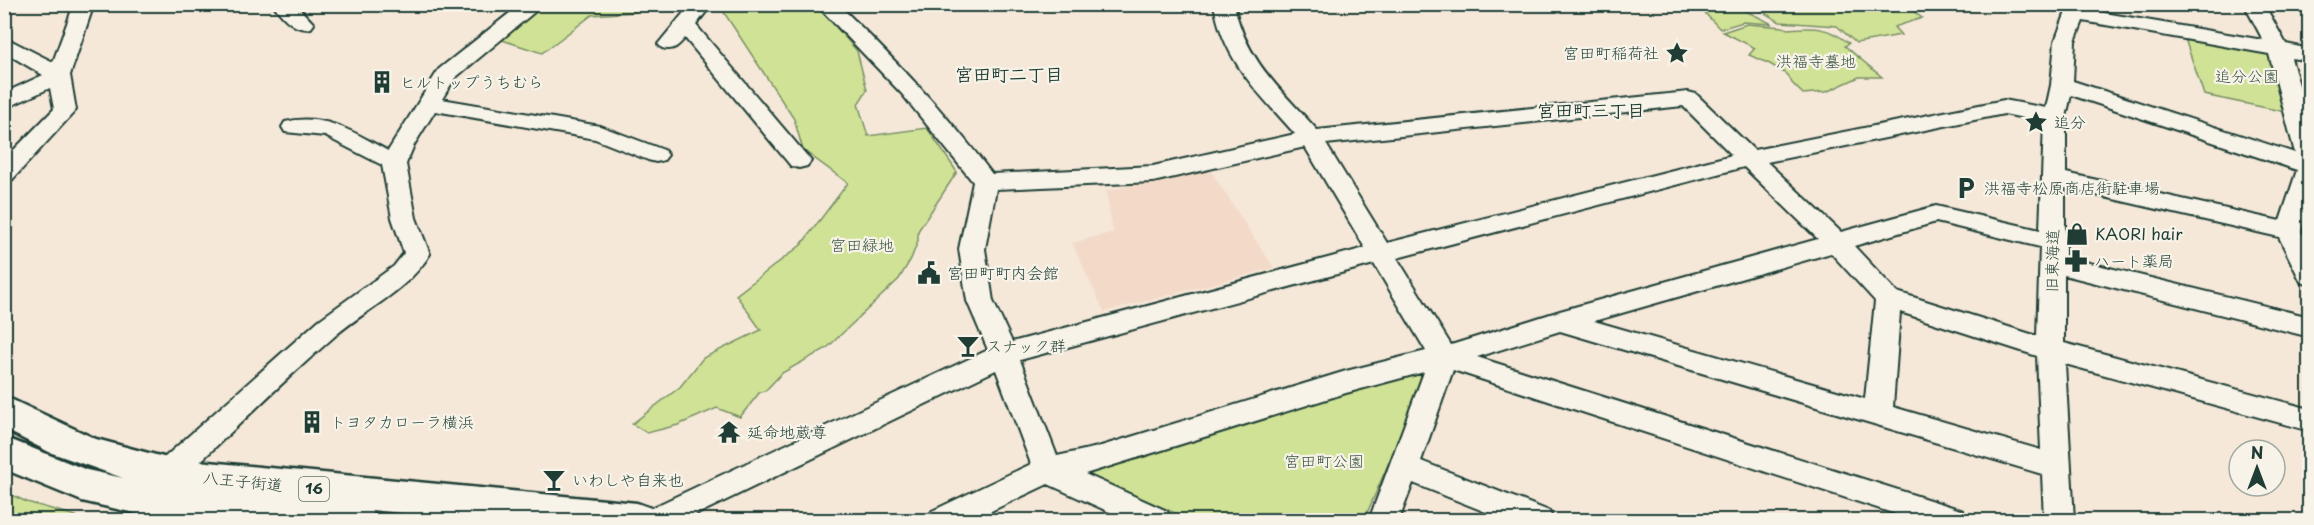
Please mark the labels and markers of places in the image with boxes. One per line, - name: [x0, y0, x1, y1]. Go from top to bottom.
- place label: 宮田町稲荷社: [1563, 40, 1659, 64]
- place icon: 宮田町稲荷社: [1664, 40, 1690, 66]
- building icon: ヒルトップうちむら: [369, 69, 395, 95]
- place label: ヒルトップうちむら: [400, 69, 544, 93]
- place icon: 追分: [2023, 109, 2049, 135]
- place label: 追分: [2054, 109, 2086, 133]
- parking icon: 洪福寺松原商店街駐車場: [1953, 175, 1979, 201]
- place label: 洪福寺松原商店街駐車場: [1984, 175, 2160, 199]
- shop icon: KAORI hair: [2064, 221, 2090, 247]
- place label: KAORI hair: [2095, 221, 2183, 245]
- pharmacy icon: ハート薬局: [2063, 248, 2089, 274]
- place label: ハート薬局: [2094, 248, 2174, 272]
- public building icon: 宮田町町内会館: [916, 260, 942, 286]
- place label: 宮田町町内会館: [947, 260, 1059, 284]
- bar icon: スナック群: [955, 333, 981, 359]
- place label: スナック群: [986, 333, 1066, 357]
- building icon: トヨタカローラ横浜: [299, 409, 325, 435]
- place label: トヨタカローラ横浜: [330, 409, 474, 433]
- temple icon: 延命地蔵尊: [716, 419, 742, 445]
- place label: 延命地蔵尊: [747, 419, 827, 443]
- bar icon: いわしや自来也: [541, 467, 567, 493]
- place label: いわしや自来也: [572, 467, 684, 491]

